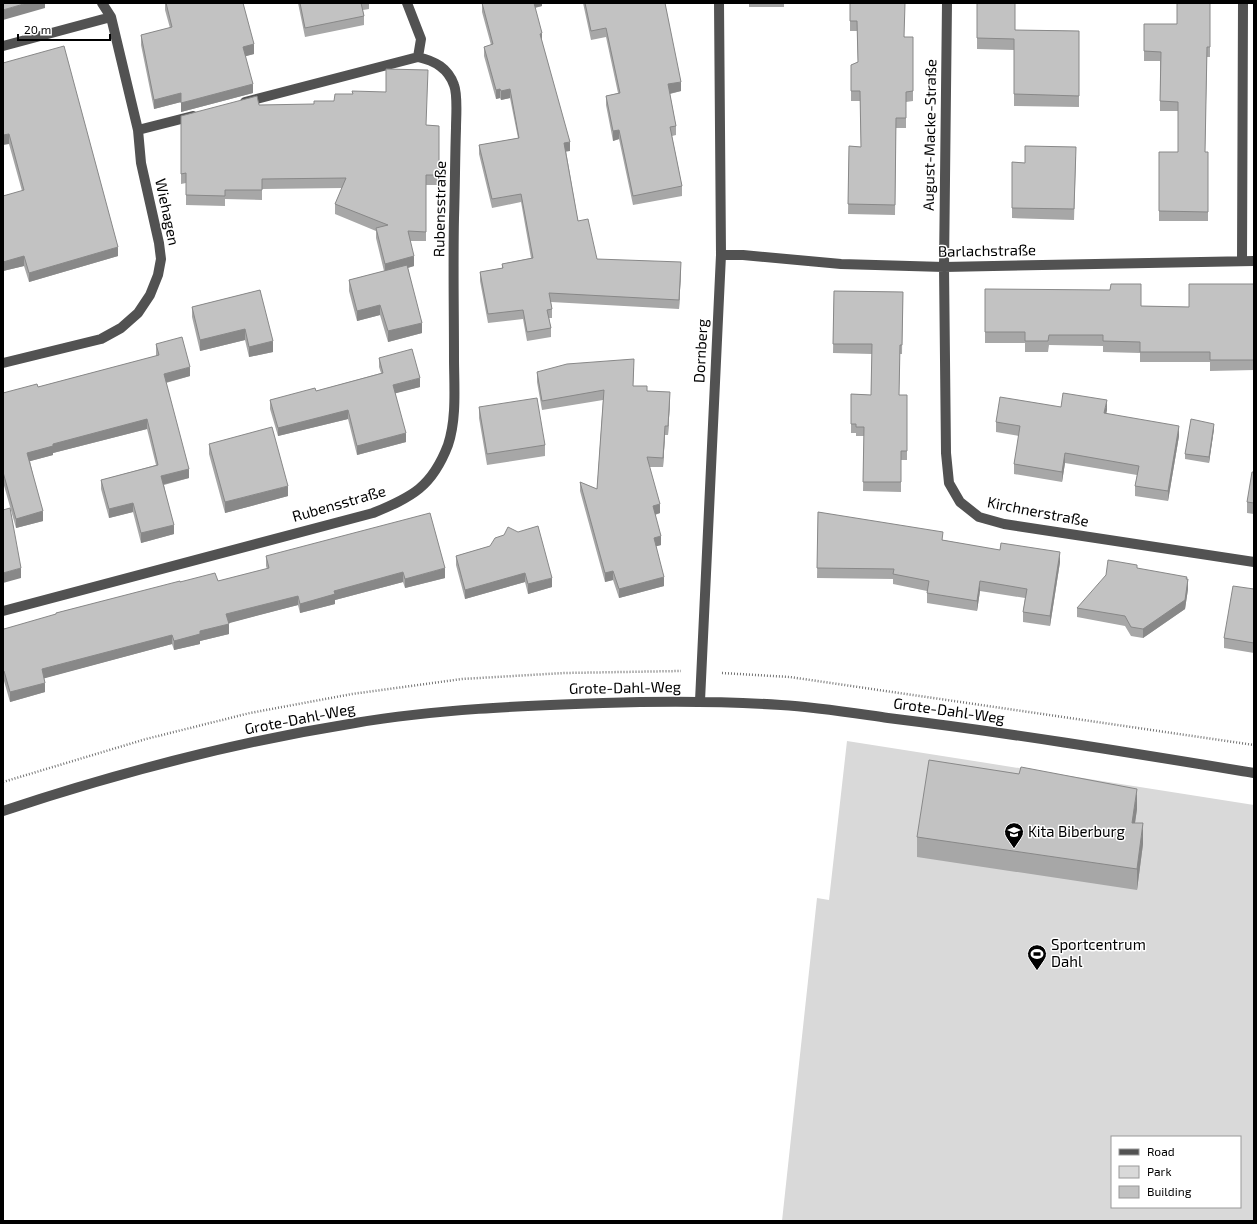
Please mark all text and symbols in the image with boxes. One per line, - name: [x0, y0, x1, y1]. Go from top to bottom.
- scale bar: [18, 16, 110, 42]
- text: 20 m: [24, 22, 51, 36]
- street label: August-Macke-Straße: [919, 59, 939, 211]
- street label: Rubensstraße: [429, 161, 449, 257]
- street label: Wiehagen: [152, 177, 184, 247]
- street label: Barlachstraße: [938, 240, 1036, 260]
- street label: Dornberg: [689, 318, 711, 383]
- street label: Rubensstraße: [290, 481, 388, 525]
- street label: Kirchnerstraße: [986, 492, 1090, 530]
- street label: Grote-Dahl-Weg: [569, 677, 682, 697]
- street label: Grote-Dahl-Weg: [892, 693, 1007, 727]
- street label: Grote-Dahl-Weg: [243, 698, 357, 738]
- school or university icon: Kita Biberburg: [1003, 821, 1025, 849]
- place label: Kita Biberburg: [1028, 822, 1126, 840]
- place label: Sportcentrum Dahl: [1051, 935, 1146, 970]
- sports icon: Sportcentrum Dahl: [1026, 943, 1048, 971]
- legend: [1111, 1136, 1241, 1208]
- text: Road: [1147, 1144, 1175, 1158]
- text: Park: [1147, 1164, 1172, 1178]
- text: Building: [1147, 1184, 1192, 1198]

